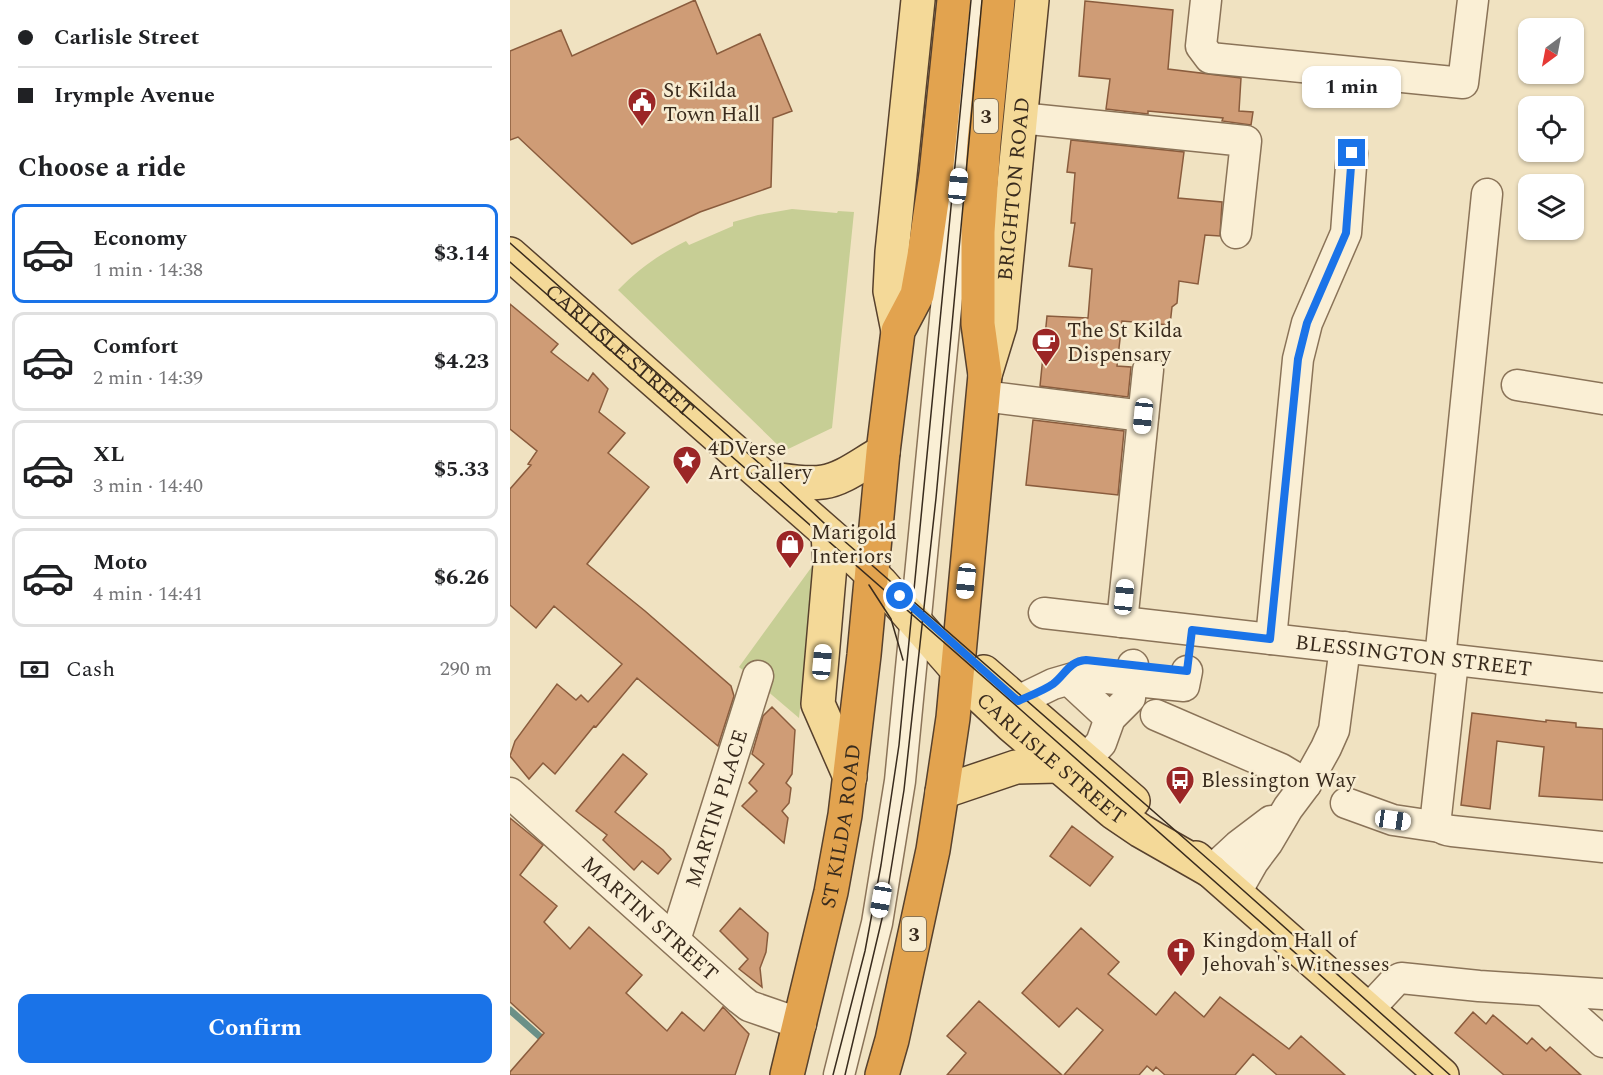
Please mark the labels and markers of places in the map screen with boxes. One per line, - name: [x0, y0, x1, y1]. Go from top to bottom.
- place label: St Kilda Town Hall: [663, 75, 760, 131]
- public building icon: St Kilda Town Hall: [626, 86, 658, 128]
- place label: The St Kilda Dispensary: [1067, 315, 1183, 371]
- cafe icon: The St Kilda Dispensary: [1030, 326, 1062, 368]
- place label: 4DVerse Art Gallery: [708, 433, 813, 489]
- place icon: 4DVerse Art Gallery: [671, 444, 703, 486]
- place label: Marigold Interiors: [811, 517, 897, 573]
- shop icon: Marigold Interiors: [774, 528, 806, 570]
- bus stop icon: Blessington Way: [1164, 764, 1196, 806]
- place label: Blessington Way: [1201, 765, 1357, 797]
- place label: Kingdom Hall of Jehovah's Witnesses: [1202, 925, 1390, 981]
- church icon: Kingdom Hall of Jehovah's Witnesses: [1165, 936, 1197, 978]

